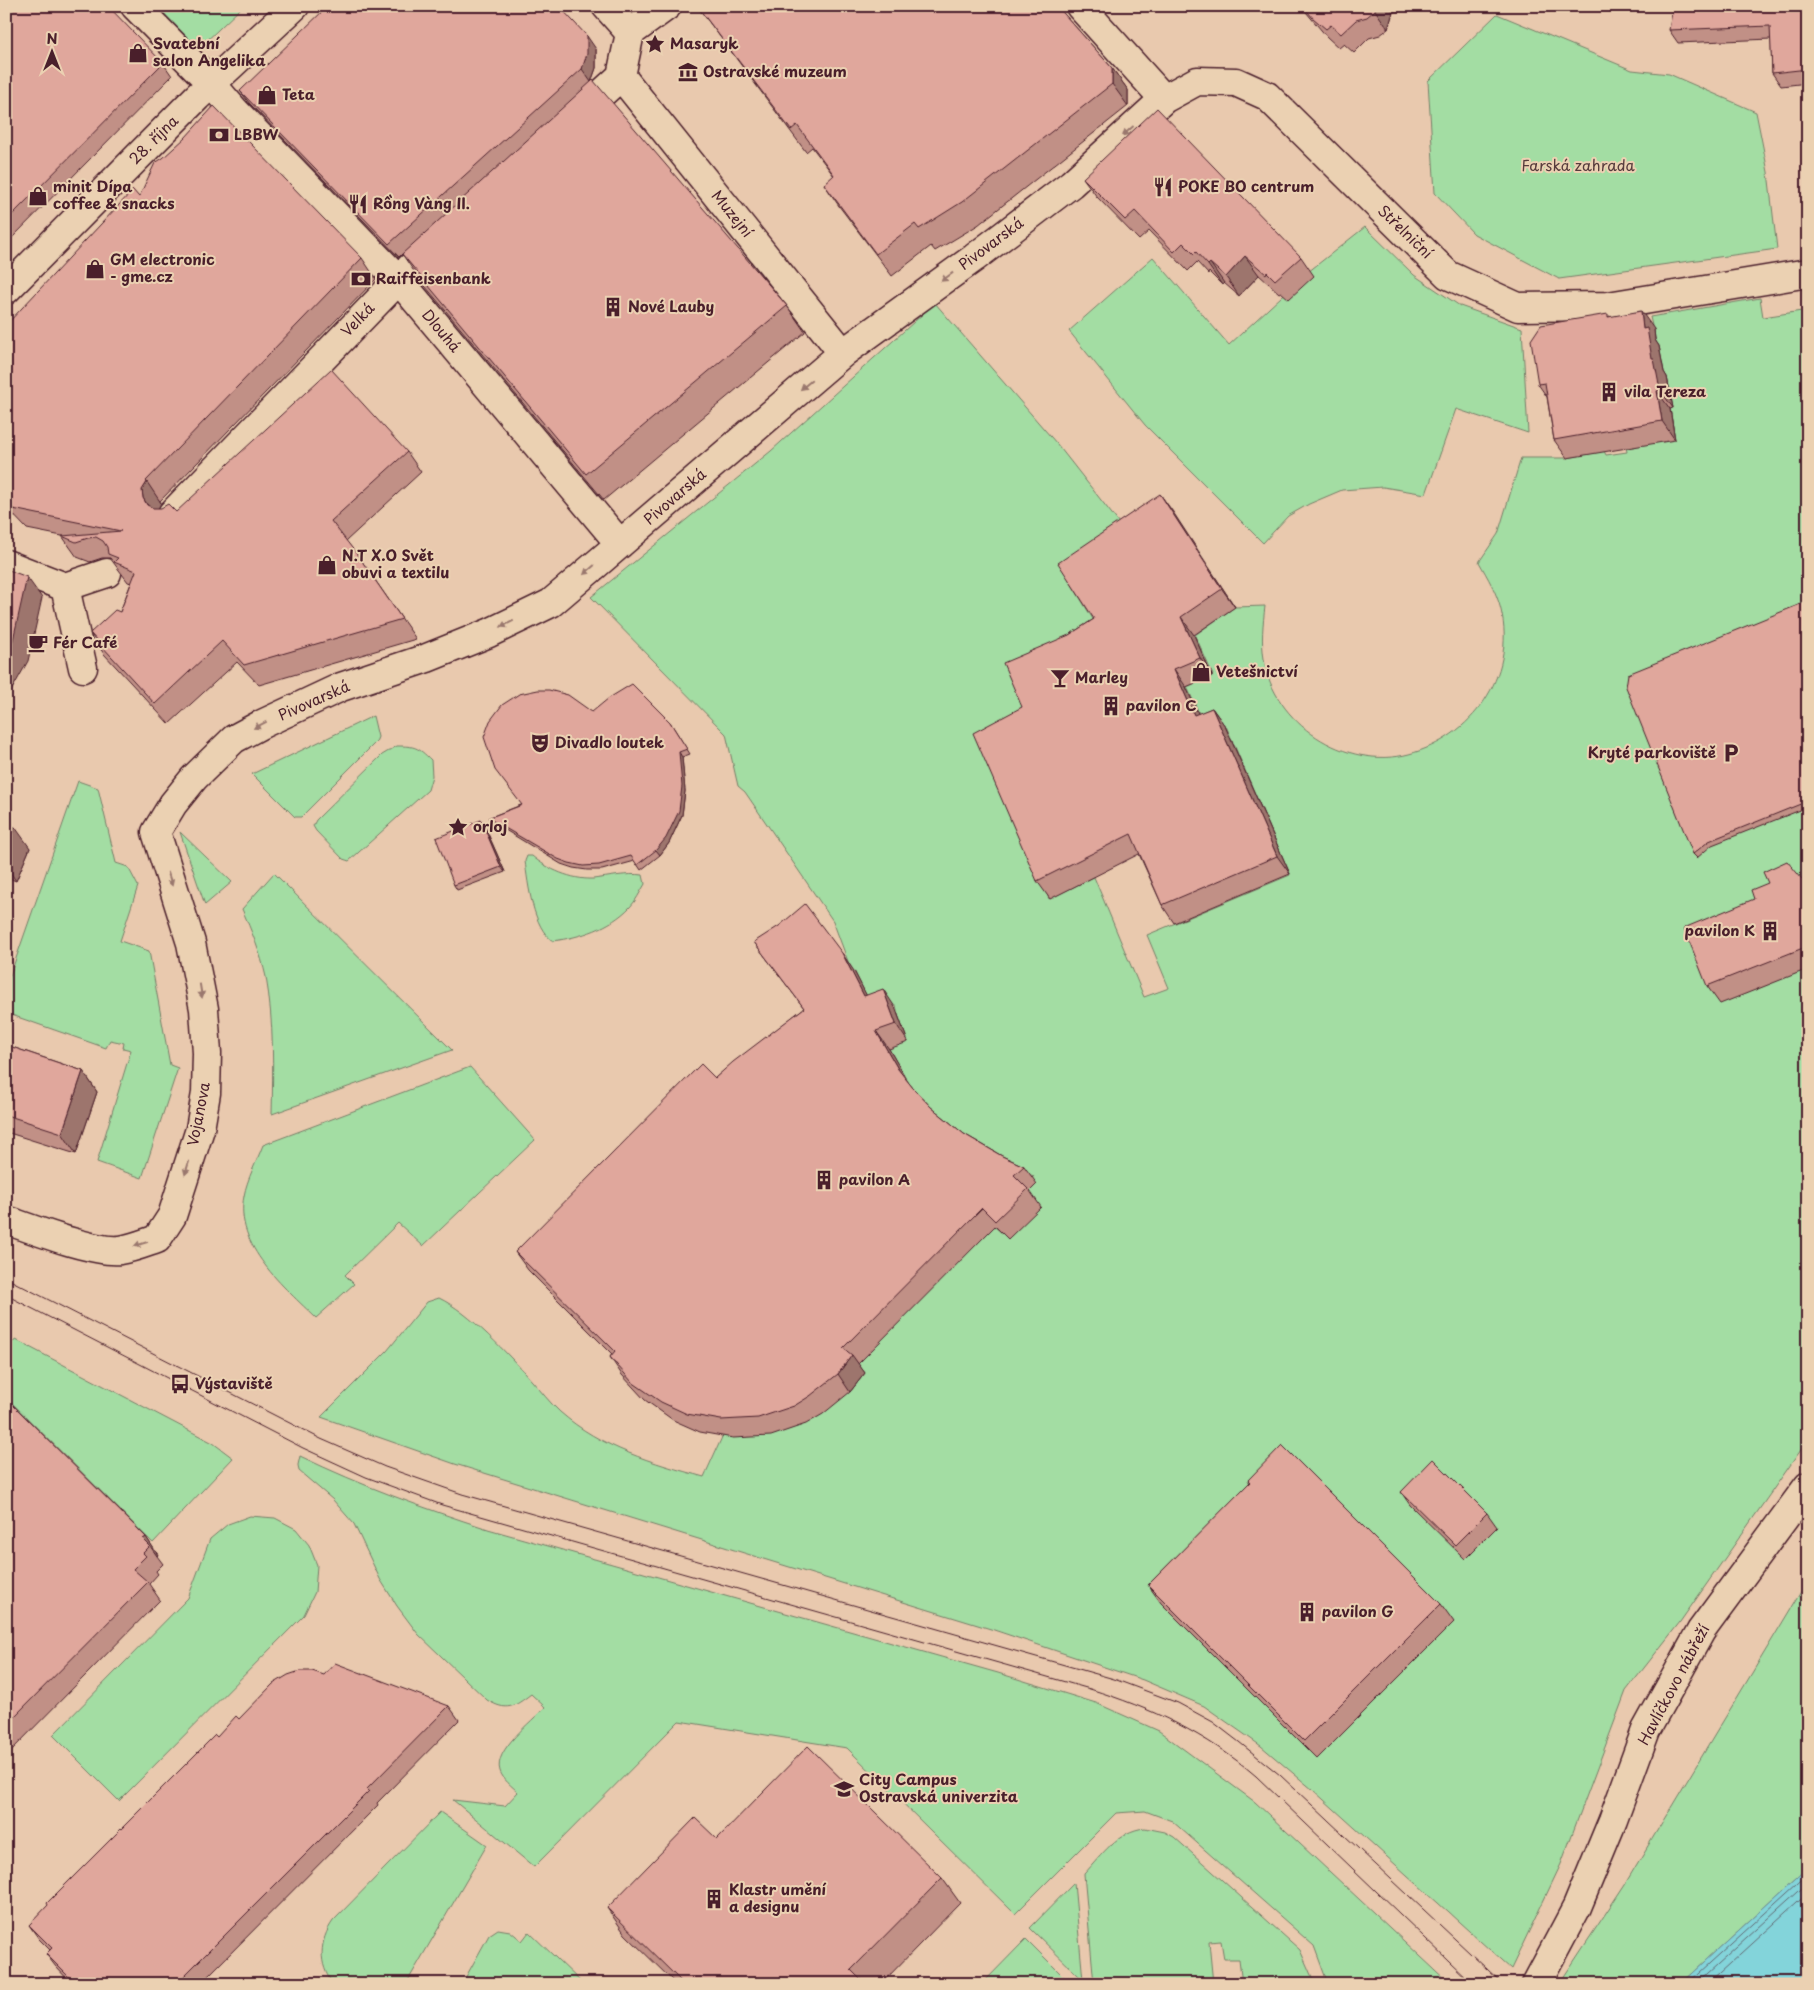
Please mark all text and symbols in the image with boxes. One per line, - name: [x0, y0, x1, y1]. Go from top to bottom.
- north arrow: [28, 28, 78, 78]
- text: N: [46, 28, 58, 49]
- place label: Svatební salon Angelika: [153, 31, 266, 71]
- place label: Masaryk: [670, 31, 739, 54]
- place icon: Masaryk: [644, 33, 666, 55]
- shop icon: Svatební salon Angelika: [127, 42, 149, 64]
- place label: Ostravské muzeum: [703, 59, 847, 82]
- museum icon: Ostravské muzeum: [677, 61, 699, 83]
- place label: Teta: [282, 82, 315, 105]
- shop icon: Teta: [256, 84, 278, 106]
- street label: 28. října: [123, 109, 183, 169]
- place label: LBBW: [234, 122, 279, 145]
- bank icon: LBBW: [208, 124, 230, 146]
- one-way arrow: [1121, 126, 1134, 137]
- park label: Farská zahrada: [1521, 153, 1635, 176]
- place label: minit Dípa coffee & snacks: [53, 174, 174, 214]
- place label: POKE BO centrum: [1178, 174, 1314, 197]
- restaurant icon: POKE BO centrum: [1152, 176, 1174, 198]
- street label: Muzejní: [707, 184, 760, 242]
- shop icon: minit Dípa coffee & snacks: [27, 185, 49, 207]
- place label: Rồng Vàng II.: [373, 191, 470, 214]
- restaurant icon: Rồng Vàng II.: [347, 193, 369, 215]
- street label: Střelniční: [1373, 199, 1439, 264]
- street label: Pivovarská: [953, 211, 1027, 275]
- place label: GM electronic - gme.cz: [110, 247, 215, 287]
- shop icon: GM electronic - gme.cz: [84, 258, 106, 280]
- place label: Raiffeisenbank: [376, 266, 491, 289]
- bank icon: Raiffeisenbank: [350, 268, 372, 290]
- one-way arrow: [941, 272, 954, 283]
- place label: Nové Lauby: [628, 294, 715, 317]
- street label: Velká: [335, 296, 380, 341]
- building icon: Nové Lauby: [602, 296, 624, 318]
- street label: Dlouhá: [417, 303, 468, 357]
- one-way arrow: [799, 379, 812, 390]
- place label: vila Tereza: [1624, 379, 1706, 402]
- building icon: vila Tereza: [1598, 381, 1620, 403]
- street label: Pivovarská: [638, 462, 710, 529]
- place label: N.T X.O Svět obuvi a textilu: [342, 543, 450, 583]
- shop icon: N.T X.O Svět obuvi a textilu: [316, 554, 338, 576]
- one-way arrow: [584, 564, 596, 576]
- one-way arrow: [500, 620, 515, 628]
- place label: Fér Café: [53, 630, 117, 653]
- cafe icon: Fér Café: [27, 632, 49, 654]
- place label: Vetešnictví: [1216, 659, 1299, 682]
- shop icon: Vetešnictví: [1190, 661, 1212, 683]
- place label: Marley: [1075, 665, 1128, 688]
- bar icon: Marley: [1049, 667, 1071, 689]
- street label: Pivovarská: [274, 674, 353, 726]
- place label: pavilon C: [1126, 693, 1196, 716]
- building icon: pavilon C: [1100, 695, 1122, 717]
- one-way arrow: [253, 721, 267, 729]
- place label: Divadlo loutek: [555, 730, 664, 753]
- theatre icon: Divadlo loutek: [529, 732, 551, 754]
- place label: Kryté parkoviště: [1588, 740, 1716, 763]
- parking icon: Kryté parkoviště: [1720, 742, 1742, 764]
- place label: orloj: [473, 814, 507, 837]
- place icon: orloj: [447, 816, 469, 838]
- one-way arrow: [167, 872, 174, 887]
- place label: pavilon K: [1685, 918, 1755, 941]
- building icon: pavilon K: [1759, 920, 1781, 942]
- one-way arrow: [197, 984, 205, 1000]
- street label: Vojanova: [180, 1079, 215, 1148]
- one-way arrow: [183, 1161, 191, 1176]
- place label: pavilon A: [839, 1167, 910, 1190]
- building icon: pavilon A: [813, 1169, 835, 1191]
- one-way arrow: [133, 1241, 148, 1249]
- place label: Výstaviště: [195, 1371, 273, 1394]
- bus stop icon: Výstaviště: [169, 1373, 191, 1395]
- place label: pavilon G: [1322, 1599, 1394, 1622]
- building icon: pavilon G: [1296, 1601, 1318, 1623]
- street label: Havlíčkovo nábřeží: [1631, 1619, 1715, 1749]
- place label: City Campus Ostravská univerzita: [859, 1767, 1018, 1807]
- school or university icon: City Campus Ostravská univerzita: [833, 1778, 855, 1800]
- place label: Klastr umění a designu: [729, 1877, 827, 1917]
- building icon: Klastr umění a designu: [703, 1888, 725, 1910]

